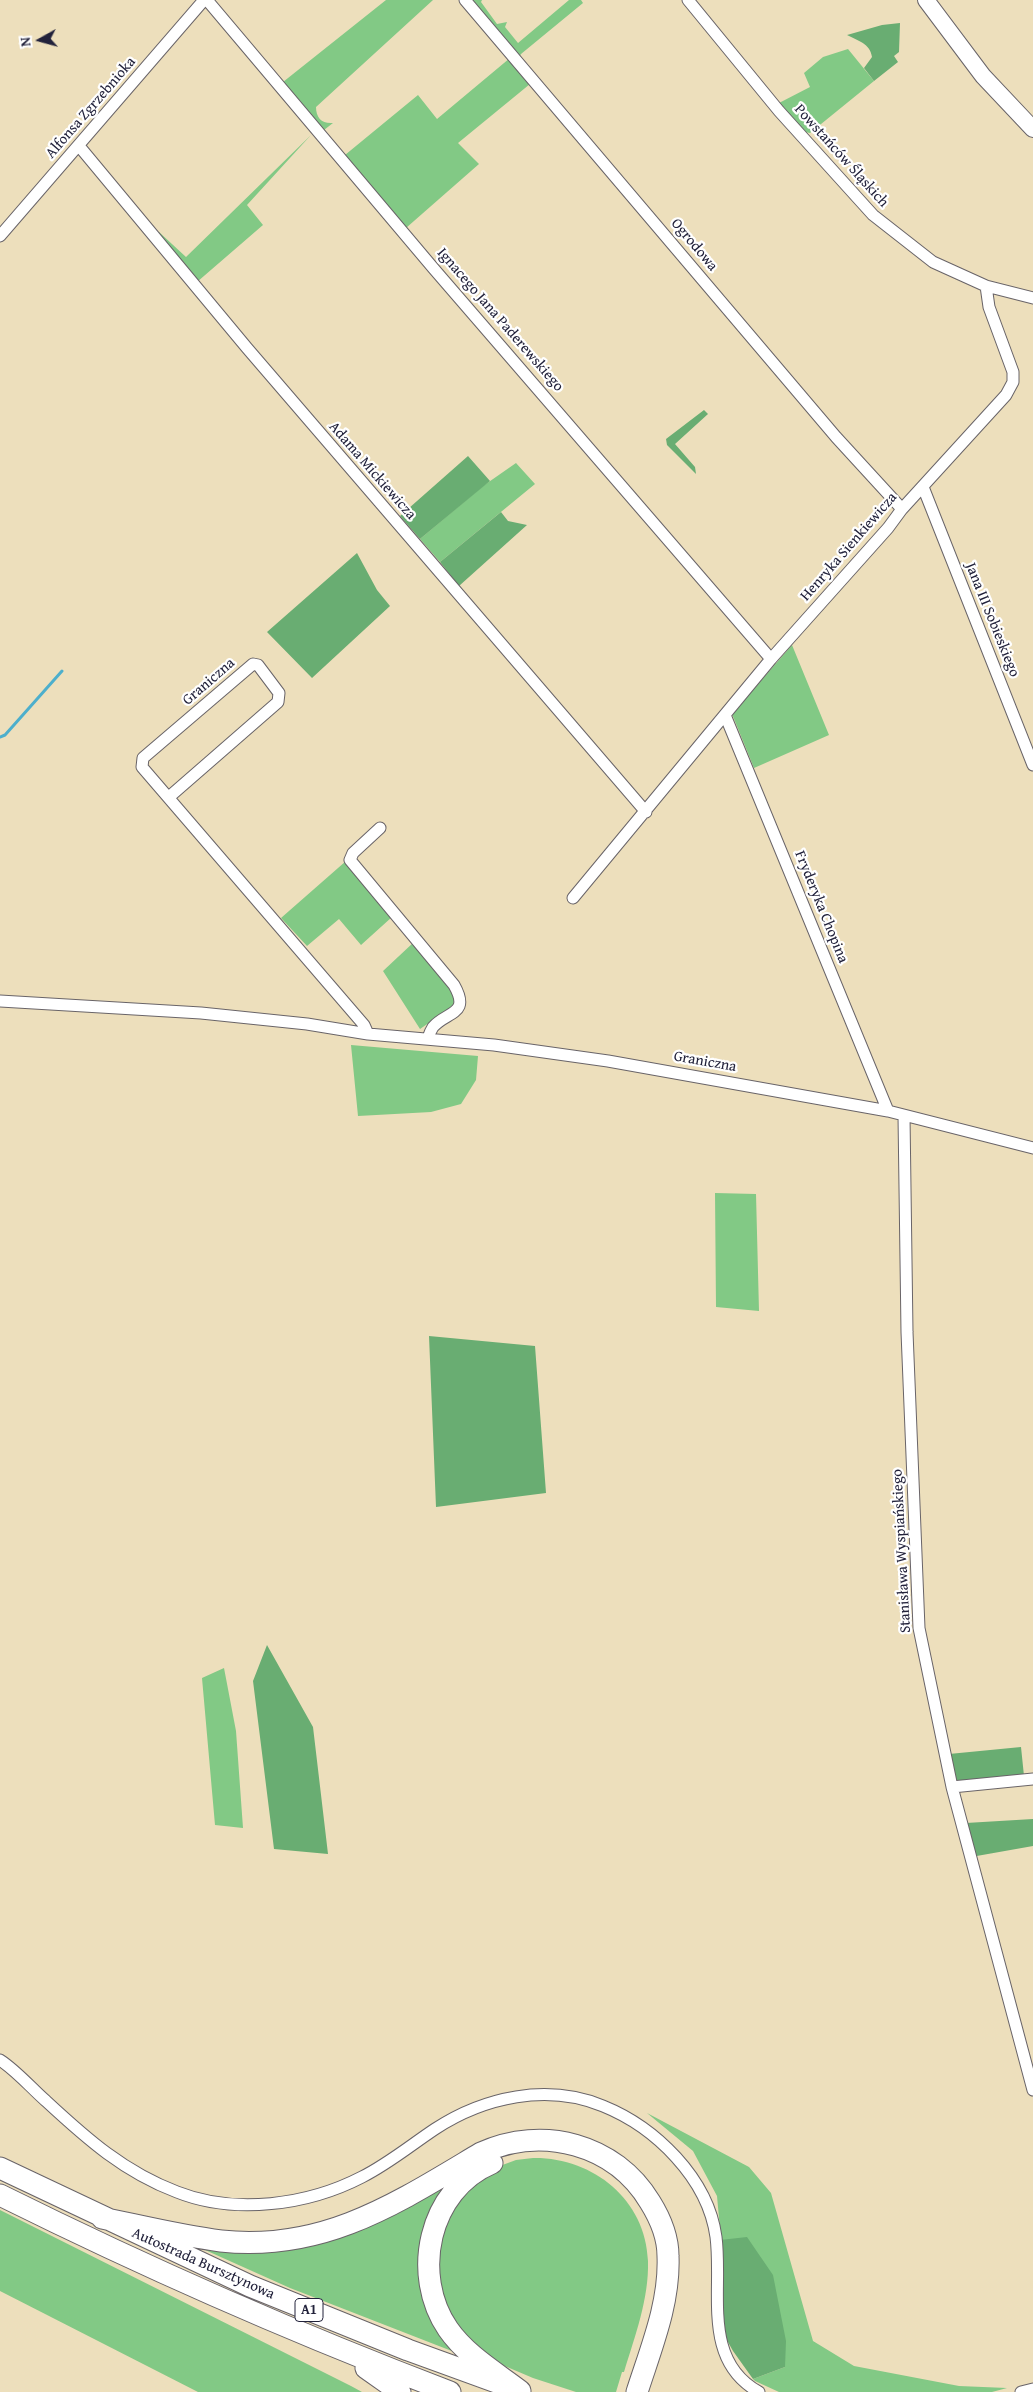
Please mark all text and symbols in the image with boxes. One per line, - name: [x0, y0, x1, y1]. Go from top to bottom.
- north arrow: [15, 15, 65, 65]
- text: N: [15, 36, 36, 48]
- street label: Alfonsa Zgrzebnioka: [42, 54, 140, 162]
- street label: Powstańców Śląskich: [790, 101, 892, 211]
- street label: Ogrodowa: [667, 215, 721, 275]
- street label: Ignacego Jana Paderewskiego: [433, 245, 567, 395]
- street label: Adama Mickiewicza: [325, 418, 419, 524]
- street label: Henryka Sienkiewicza: [797, 489, 901, 605]
- street label: Jana III Sobieskiego: [961, 560, 1023, 680]
- street label: Graniczna: [179, 654, 239, 710]
- street label: Fryderyka Chopina: [790, 848, 852, 966]
- street label: Graniczna: [672, 1048, 738, 1076]
- street label: Stanisława Wyspiańskiego: [889, 1468, 915, 1634]
- street label: Autostrada Bursztynowa: [129, 2224, 277, 2304]
- road number: A1: [295, 2298, 323, 2322]

